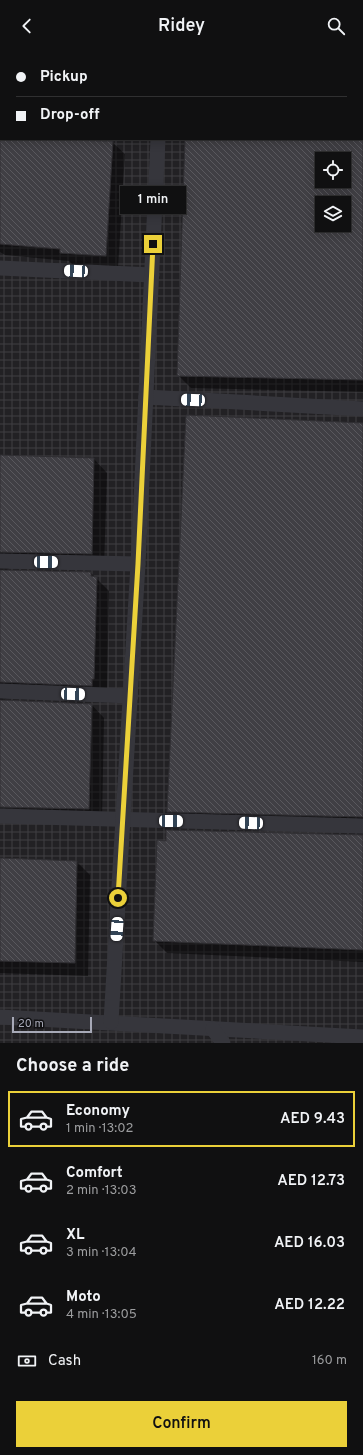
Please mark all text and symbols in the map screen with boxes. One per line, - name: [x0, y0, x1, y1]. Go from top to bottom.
- icon: back: [16, 15, 38, 37]
- text: Ridey: [158, 15, 205, 38]
- icon: search: [325, 15, 347, 37]
- text: Pickup: [40, 68, 88, 87]
- text: Drop-off: [40, 106, 100, 125]
- map controls: [315, 152, 351, 232]
- button: locate: [315, 152, 351, 188]
- callout: 1 min: [120, 186, 186, 214]
- text: 1 min: [138, 192, 168, 208]
- button: layers: [315, 196, 351, 232]
- route end: [144, 235, 162, 253]
- car: [64, 264, 88, 278]
- car: [181, 393, 205, 407]
- car: [34, 556, 58, 568]
- car: [61, 688, 85, 700]
- car: [159, 815, 183, 827]
- car: [239, 817, 263, 829]
- route start: [109, 889, 127, 907]
- car: [110, 917, 124, 941]
- scale bar: [12, 1015, 92, 1034]
- text: 20 m: [18, 1017, 44, 1031]
- text: Choose a ride: [16, 1055, 129, 1078]
- icon: car: [18, 1101, 54, 1137]
- text: Economy: [66, 1102, 130, 1121]
- text: AED 9.43: [280, 1110, 345, 1129]
- text: 1 min · 13:02: [66, 1121, 134, 1137]
- icon: car: [18, 1163, 54, 1199]
- text: Comfort: [66, 1164, 123, 1183]
- text: AED 12.73: [277, 1172, 345, 1191]
- text: 2 min · 13:03: [66, 1183, 137, 1199]
- icon: car: [18, 1225, 54, 1261]
- text: XL: [66, 1226, 84, 1245]
- text: AED 16.03: [274, 1234, 345, 1253]
- text: 3 min · 13:04: [66, 1245, 137, 1261]
- icon: car: [18, 1287, 54, 1323]
- text: Moto: [66, 1288, 101, 1307]
- text: AED 12.22: [274, 1296, 345, 1315]
- text: 4 min · 13:05: [66, 1307, 137, 1323]
- icon: cash: [16, 1350, 38, 1372]
- text: Cash: [48, 1352, 81, 1371]
- text: 160 m: [312, 1353, 347, 1369]
- button: Confirm: [16, 1401, 347, 1447]

